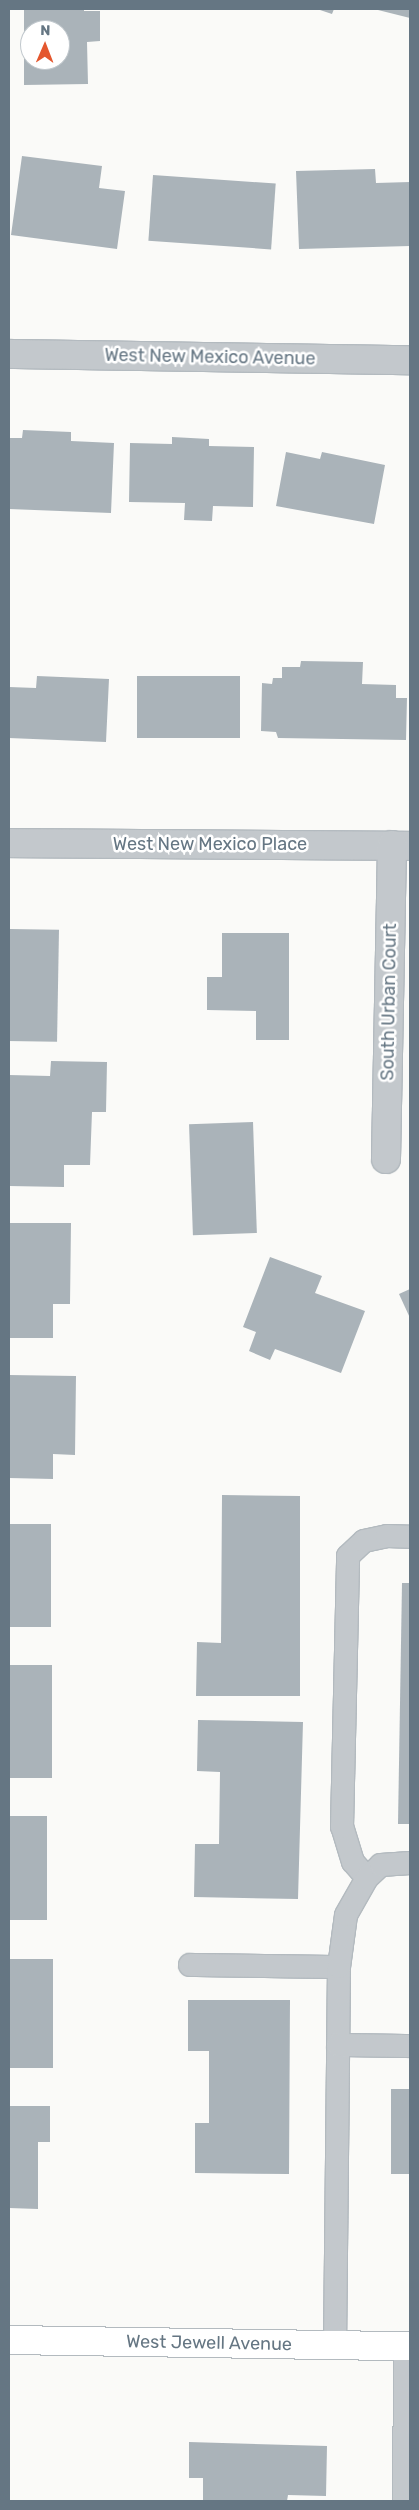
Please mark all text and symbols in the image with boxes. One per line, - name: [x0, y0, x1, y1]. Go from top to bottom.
- north arrow: [20, 20, 70, 70]
- text: N: [40, 22, 50, 39]
- street label: West New Mexico Avenue: [104, 344, 316, 370]
- street label: West New Mexico Place: [113, 833, 307, 855]
- street label: South Urban Court: [377, 923, 401, 1081]
- street label: West Jewell Avenue: [126, 2331, 292, 2355]

